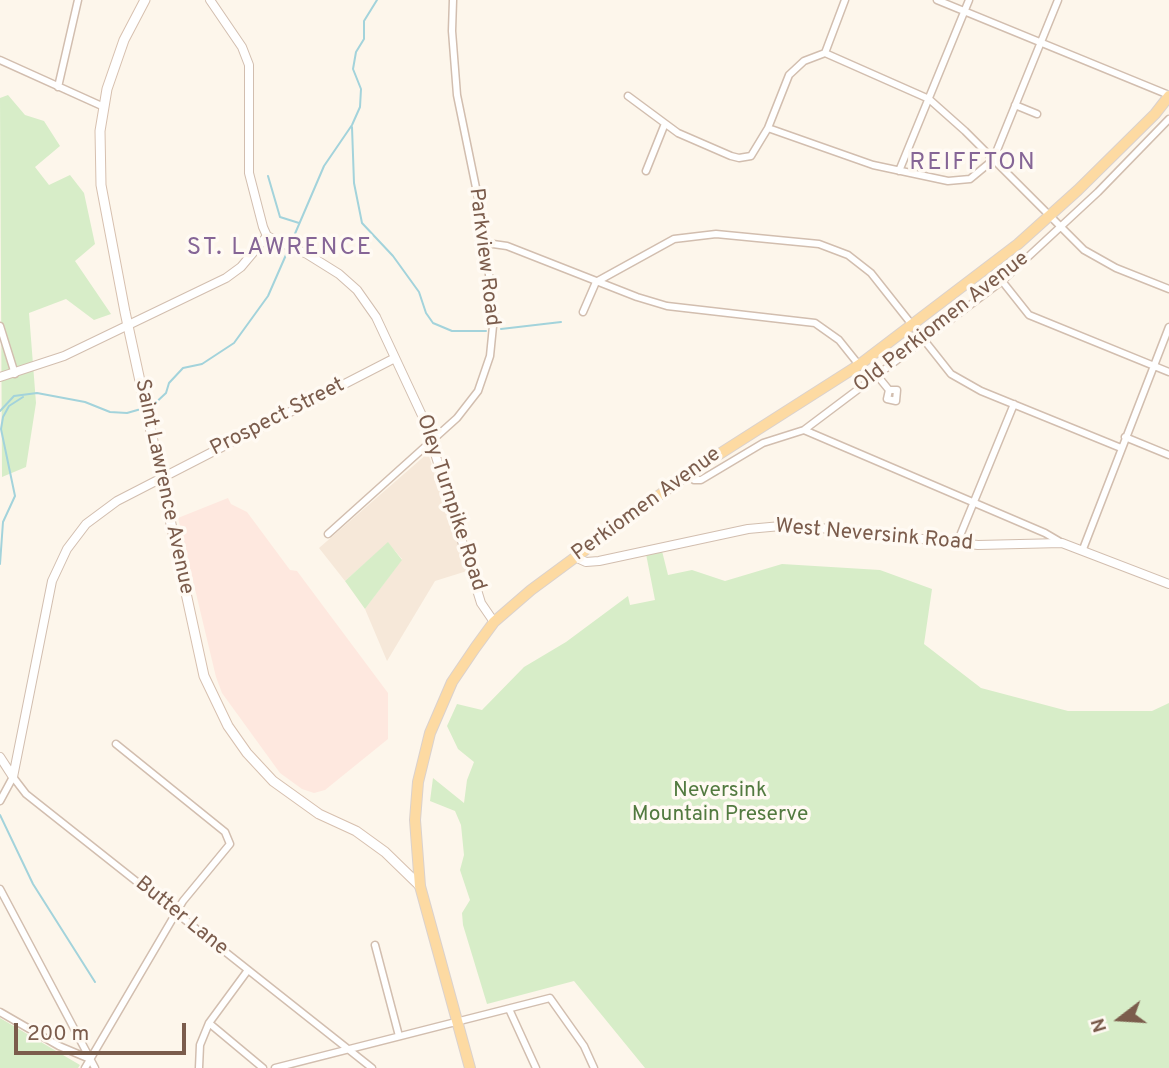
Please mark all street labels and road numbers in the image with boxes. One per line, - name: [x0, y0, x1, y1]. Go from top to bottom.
- street label: Parkview Road: [462, 187, 504, 327]
- street label: Old Perkiomen Avenue: [849, 247, 1035, 399]
- street label: Prospect Street: [207, 373, 349, 463]
- street label: Saint Lawrence Avenue: [128, 377, 198, 597]
- street label: Oley Turnpike Road: [410, 412, 490, 594]
- street label: Perkiomen Avenue: [568, 443, 726, 567]
- street label: West Neversink Road: [774, 515, 974, 557]
- street label: Butter Lane: [130, 872, 232, 962]

